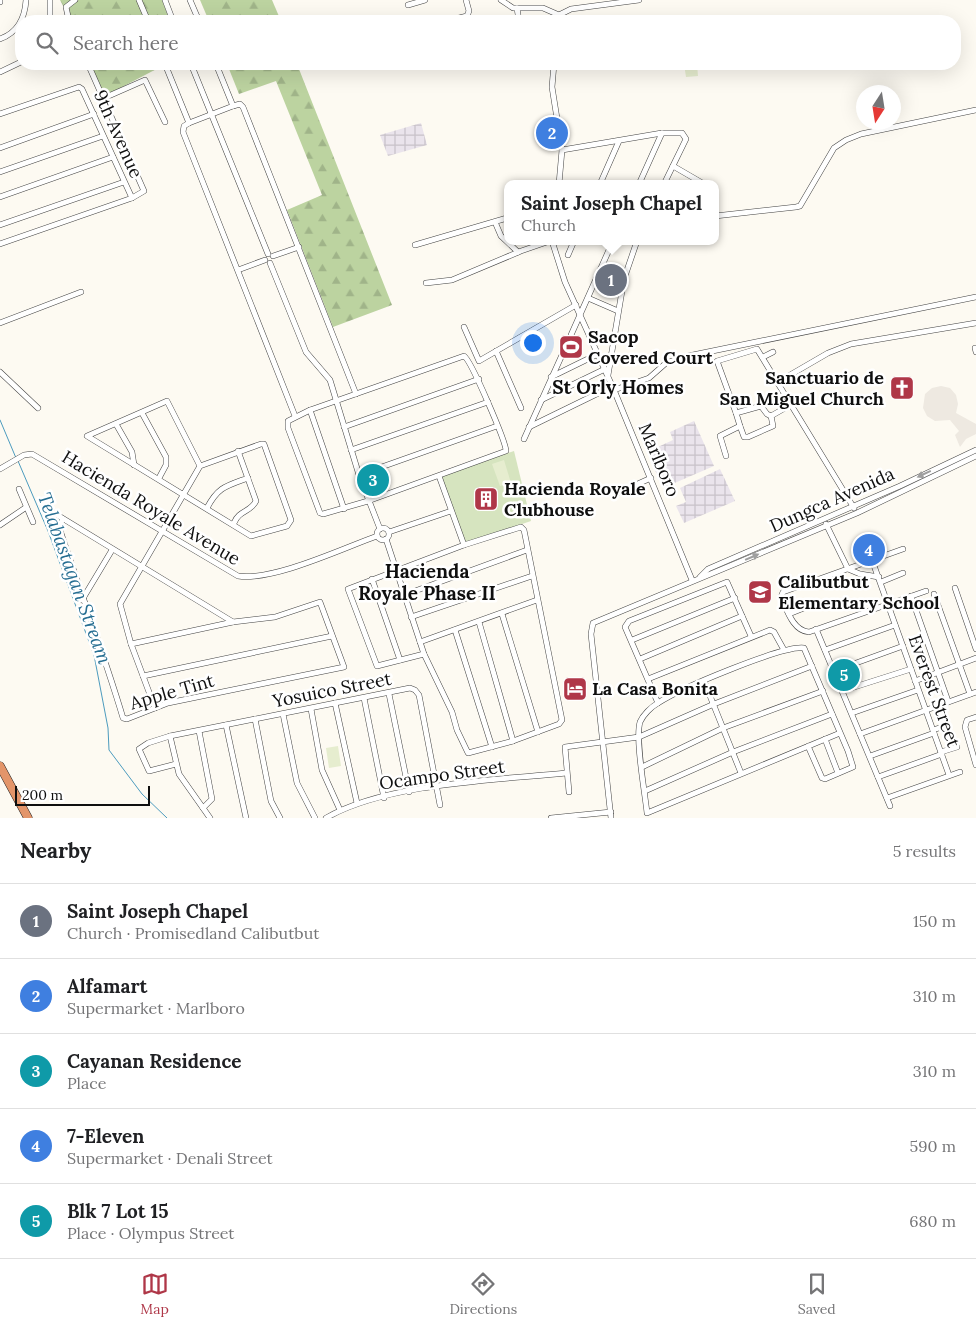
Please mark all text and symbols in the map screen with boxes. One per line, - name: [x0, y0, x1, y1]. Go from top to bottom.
- search box: [15, 15, 961, 70]
- icon: search: [33, 29, 61, 57]
- text: Search here: [73, 31, 179, 55]
- north arrow: [856, 85, 901, 130]
- street label: 9th Avenue: [89, 86, 148, 182]
- pin: 2: [536, 114, 568, 152]
- popup: [504, 180, 719, 245]
- text: Saint Joseph Chapel: [521, 191, 702, 215]
- text: Church: [521, 215, 576, 235]
- pin: 1: [595, 261, 627, 299]
- place label: Sacop Covered Court: [588, 325, 714, 369]
- your location: [520, 330, 546, 356]
- sports icon: Sacop Covered Court: [558, 334, 584, 360]
- place label: Sanctuario de San Miguel Church: [720, 366, 884, 410]
- district label: St Orly Homes: [552, 375, 684, 399]
- church icon: Sanctuario de San Miguel Church: [889, 375, 915, 401]
- street label: Marlboro: [634, 420, 685, 500]
- street label: Hacienda Royale Avenue: [58, 445, 245, 570]
- pin: 3: [357, 461, 389, 499]
- street label: Dungca Avenida: [766, 462, 898, 537]
- one-way arrow: [917, 470, 931, 478]
- place label: Hacienda Royale Clubhouse: [504, 477, 646, 521]
- building icon: Hacienda Royale Clubhouse: [473, 486, 499, 512]
- water label: Telabastagan Stream: [33, 489, 117, 667]
- pin: 4: [853, 531, 885, 569]
- one-way arrow: [744, 553, 759, 561]
- district label: Hacienda Royale Phase II: [358, 559, 496, 605]
- place label: Calibutbut Elementary School: [778, 570, 940, 614]
- school or university icon: Calibutbut Elementary School: [747, 579, 773, 605]
- street label: Everest Street: [903, 631, 966, 750]
- pin: 5: [828, 656, 860, 694]
- street label: Yosuico Street: [270, 667, 393, 712]
- street label: Apple Tint: [126, 669, 217, 715]
- hotel icon: La Casa Bonita: [562, 676, 588, 702]
- place label: La Casa Bonita: [592, 677, 719, 700]
- street label: Ocampo Street: [378, 754, 506, 795]
- scale bar: [15, 783, 150, 806]
- text: 200 m: [22, 786, 63, 804]
- text: Nearby: [20, 837, 91, 864]
- text: 5 results: [893, 841, 956, 861]
- text: Saint Joseph Chapel: [67, 899, 248, 923]
- text: 1: [33, 911, 39, 931]
- text: 150 m: [913, 911, 956, 931]
- text: Church · Promisedland Calibutbut: [67, 923, 319, 943]
- text: Alfamart: [67, 974, 147, 998]
- text: 2: [32, 986, 40, 1006]
- text: 310 m: [913, 986, 956, 1006]
- text: Supermarket · Marlboro: [67, 998, 245, 1018]
- text: Cayanan Residence: [67, 1049, 241, 1073]
- text: 3: [32, 1061, 40, 1081]
- text: 310 m: [913, 1061, 956, 1081]
- text: Place: [67, 1073, 106, 1093]
- text: 7-Eleven: [67, 1124, 144, 1148]
- text: 4: [32, 1136, 40, 1156]
- text: 590 m: [910, 1136, 956, 1156]
- text: Supermarket · Denali Street: [67, 1148, 273, 1168]
- text: Blk 7 Lot 15: [67, 1199, 169, 1223]
- text: 5: [32, 1211, 40, 1231]
- text: 680 m: [909, 1211, 956, 1231]
- text: Place · Olympus Street: [67, 1223, 235, 1243]
- tab: Map: [140, 1270, 169, 1318]
- tab: Directions: [449, 1270, 517, 1318]
- tab: Saved: [798, 1270, 836, 1318]

